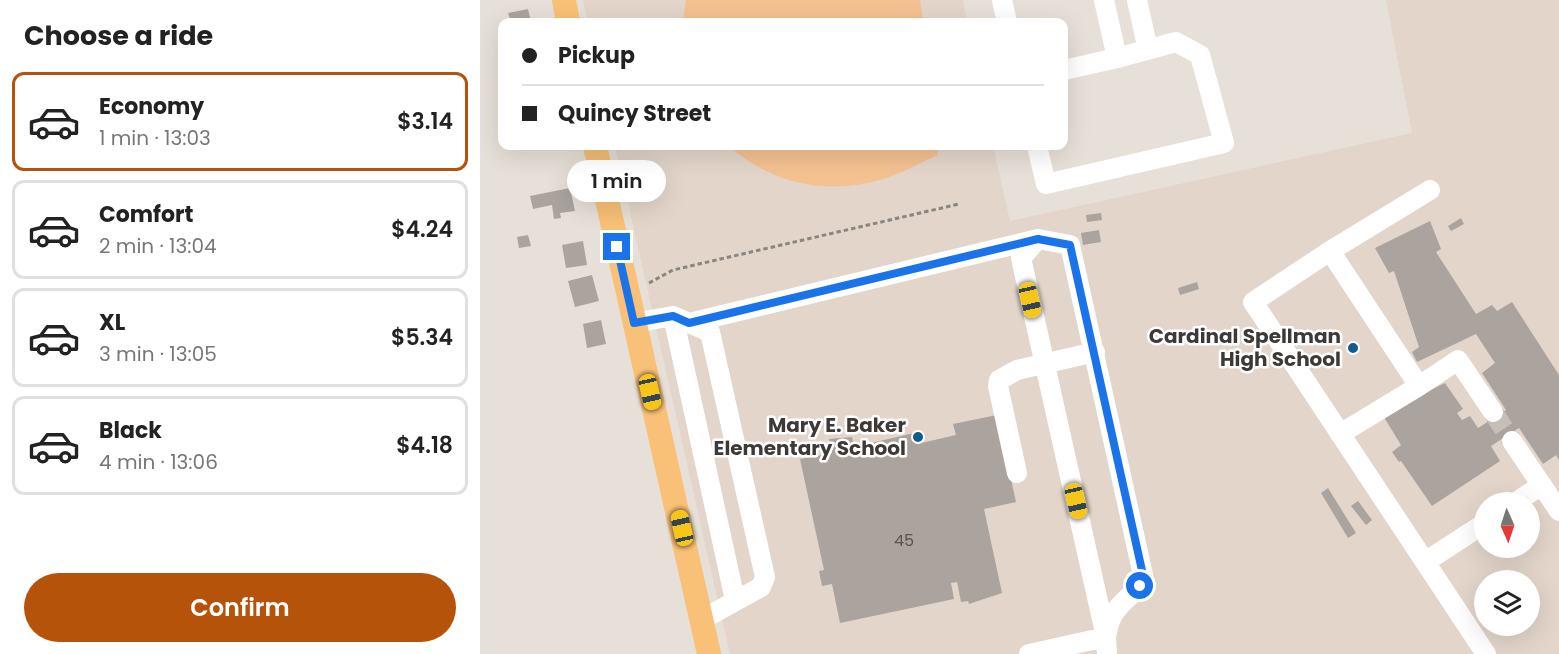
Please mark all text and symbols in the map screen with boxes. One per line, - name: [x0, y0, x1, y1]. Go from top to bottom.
- text: Choose a ride: [24, 17, 213, 54]
- text: Pickup: [558, 40, 635, 71]
- text: Economy: [99, 91, 204, 122]
- icon: car: [27, 95, 81, 149]
- text: Quincy Street: [558, 98, 711, 129]
- text: $3.14: [397, 106, 453, 137]
- text: 1 min · 13:03: [99, 124, 211, 152]
- callout: 1 min: [568, 160, 666, 202]
- text: 1 min: [591, 167, 642, 195]
- text: Comfort: [99, 199, 193, 230]
- icon: car: [27, 203, 81, 257]
- text: $4.24: [391, 214, 453, 245]
- text: 2 min · 13:04: [99, 232, 217, 260]
- route end: [603, 233, 630, 260]
- car: [1017, 280, 1043, 320]
- text: XL: [99, 307, 125, 338]
- icon: car: [27, 311, 81, 365]
- text: $5.34: [391, 322, 453, 353]
- place label: Cardinal Spellman High School: [1149, 322, 1341, 373]
- text: 3 min · 13:05: [99, 340, 217, 368]
- marker: Cardinal Spellman High School: [1346, 341, 1360, 355]
- car: [637, 372, 663, 412]
- place label: Mary E. Baker Elementary School: [714, 411, 906, 462]
- text: Black: [99, 415, 162, 446]
- icon: car: [27, 419, 81, 473]
- text: $4.18: [396, 430, 453, 461]
- marker: Mary E. Baker Elementary School: [911, 430, 925, 444]
- text: 4 min · 13:06: [99, 448, 218, 476]
- car: [1063, 481, 1089, 521]
- north arrow: [1474, 492, 1540, 558]
- map controls: [1474, 492, 1540, 636]
- car: [669, 508, 695, 548]
- house number: 45: [894, 529, 914, 552]
- button: layers: [1474, 570, 1540, 636]
- route start: [1126, 572, 1153, 599]
- button: Confirm: [24, 573, 456, 642]

